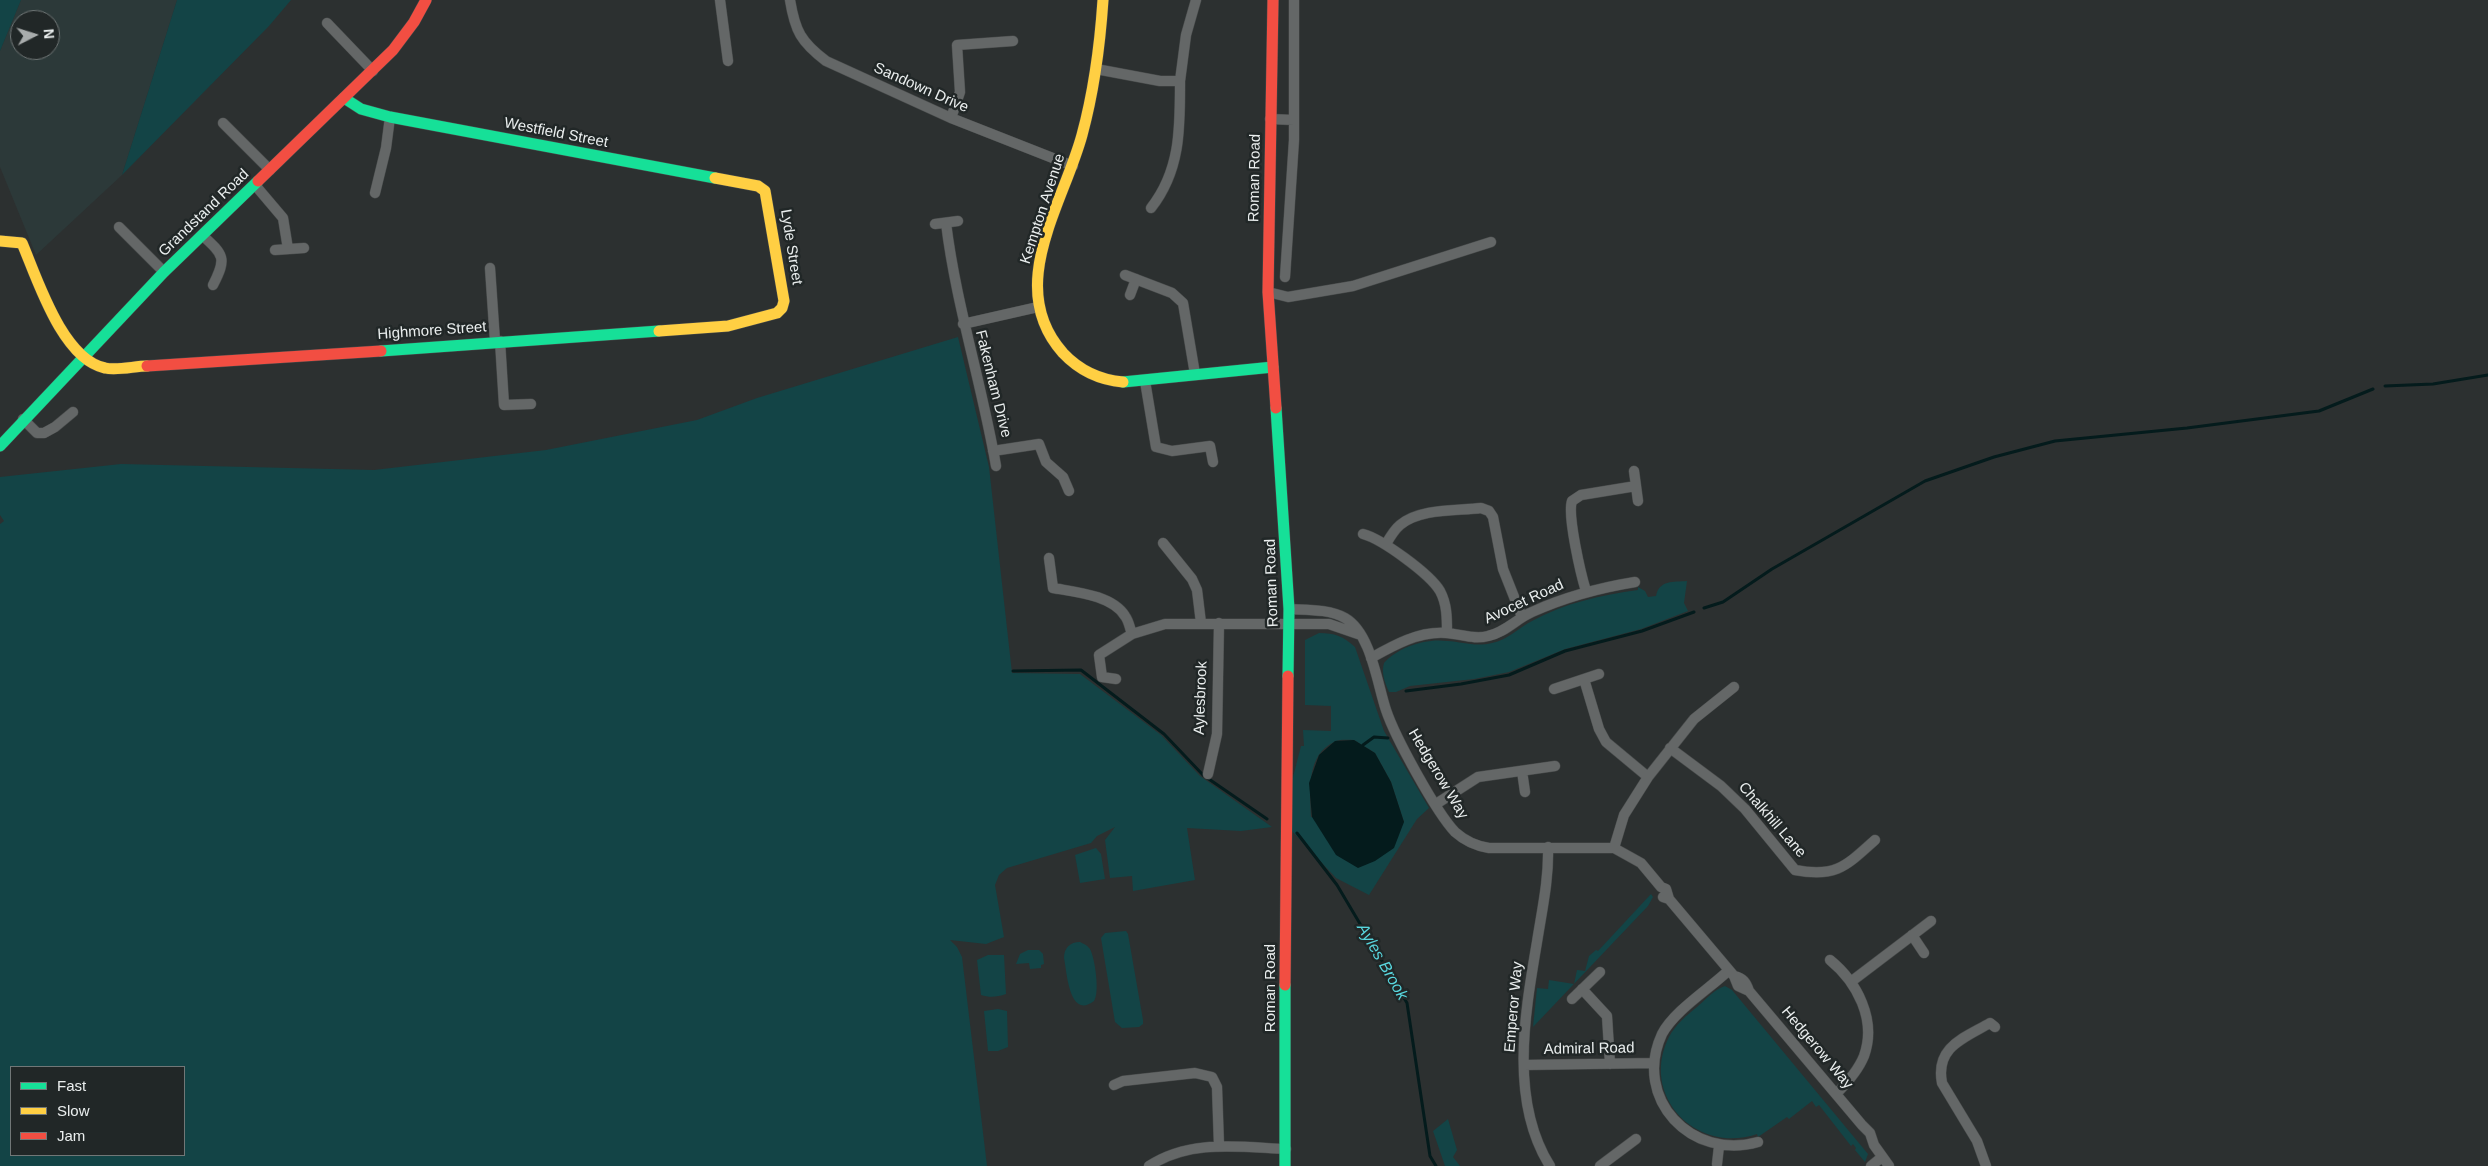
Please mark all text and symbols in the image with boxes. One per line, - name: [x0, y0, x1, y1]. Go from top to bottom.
- north arrow: [10, 10, 60, 60]
- text: N: [41, 28, 57, 40]
- street label: Sandown Drive: [871, 59, 971, 117]
- street label: Westfield Street: [502, 114, 610, 152]
- street label: Roman Road: [1245, 134, 1265, 222]
- street label: Kempton Avenue: [1017, 152, 1069, 266]
- street label: Grandstand Road: [155, 165, 253, 261]
- street label: Lyde Street: [776, 208, 806, 286]
- street label: Highmore Street: [377, 318, 487, 344]
- street label: Fakenham Drive: [971, 328, 1015, 440]
- street label: Roman Road: [1261, 539, 1283, 627]
- street label: Avocet Road: [1481, 576, 1567, 628]
- street label: Aylesbrook: [1191, 661, 1211, 735]
- street label: Hedgerow Way: [1404, 726, 1472, 822]
- street label: Chalkhill Lane: [1734, 779, 1810, 861]
- water label: Ayles Brook: [1352, 920, 1412, 1004]
- street label: Roman Road: [1262, 944, 1280, 1032]
- street label: Emperor Way: [1501, 961, 1527, 1053]
- street label: Hedgerow Way: [1777, 1003, 1857, 1093]
- street label: Admiral Road: [1543, 1039, 1635, 1059]
- legend: [10, 1066, 185, 1156]
- text: Fast: [57, 1077, 86, 1094]
- text: Slow: [57, 1102, 90, 1119]
- text: Jam: [57, 1127, 85, 1144]

